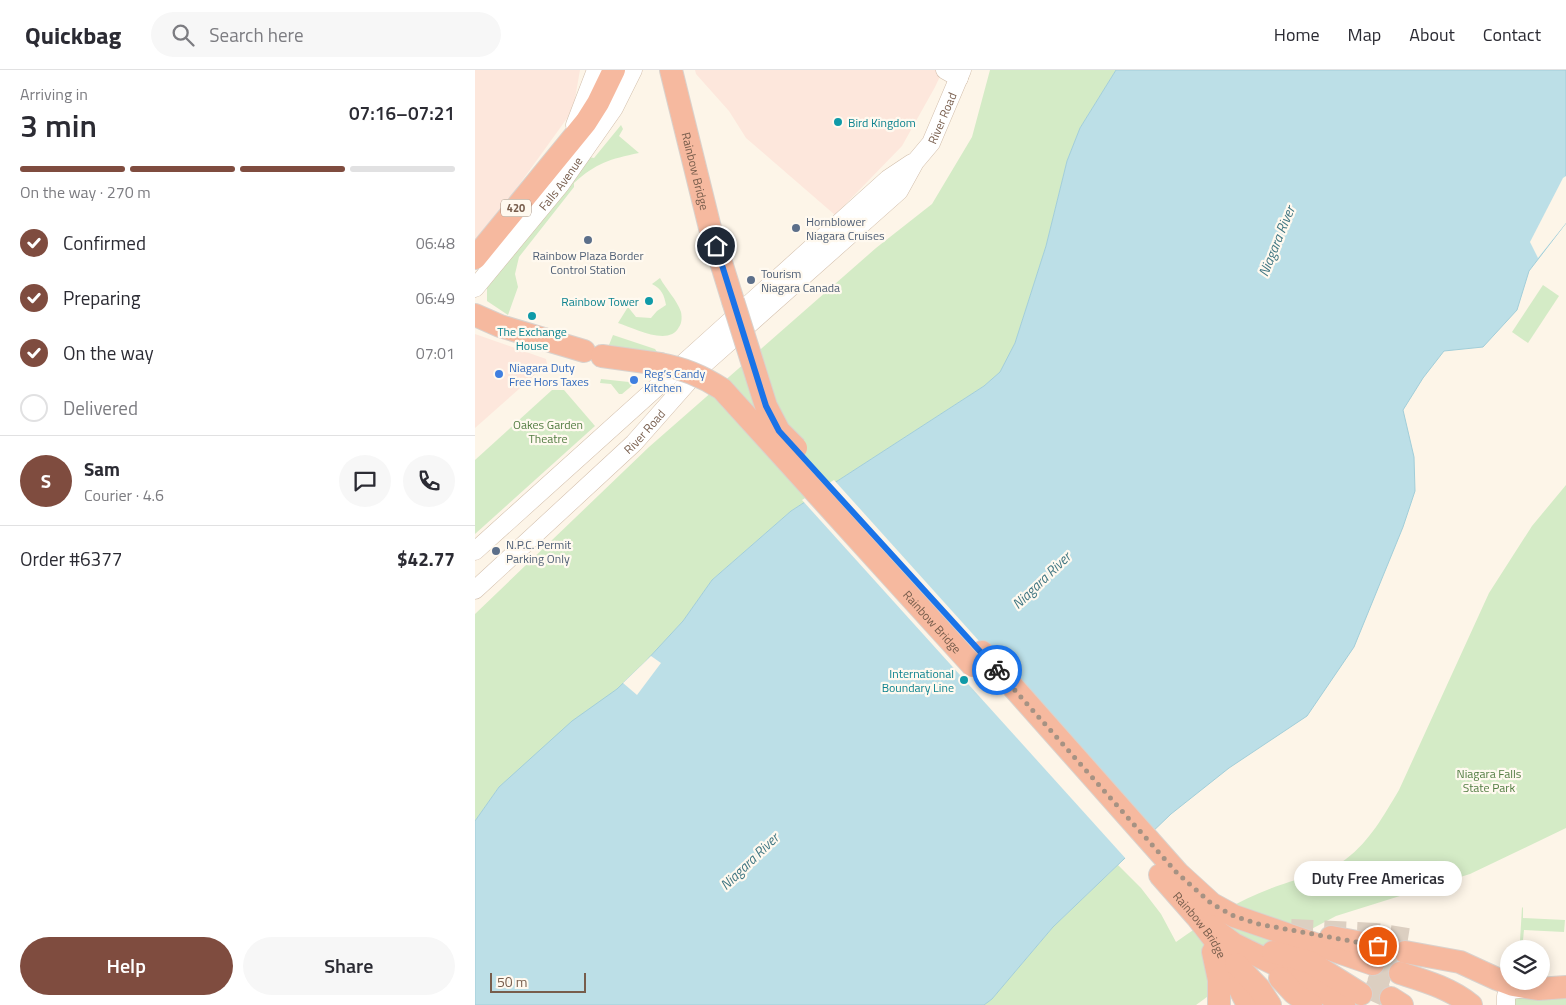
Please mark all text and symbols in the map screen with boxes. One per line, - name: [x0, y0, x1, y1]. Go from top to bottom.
- search box: [151, 12, 501, 57]
- text: Quickbag: [25, 17, 121, 53]
- text: Search here: [209, 20, 304, 49]
- icon: search: [169, 21, 197, 49]
- text: Home: [1274, 21, 1320, 48]
- text: Map: [1348, 21, 1381, 48]
- text: About: [1409, 21, 1455, 48]
- text: Contact: [1483, 21, 1541, 48]
- text: Arriving in: [20, 82, 88, 106]
- street label: River Road: [922, 89, 961, 147]
- text: 07:16–07:21: [349, 98, 455, 127]
- text: 3 min: [20, 101, 97, 149]
- place label: Bird Kingdom: [848, 113, 916, 132]
- marker: Bird Kingdom: [832, 116, 844, 128]
- street label: Rainbow Bridge: [677, 130, 715, 212]
- street label: Falls Avenue: [533, 152, 587, 214]
- text: On the way · 270 m: [20, 180, 151, 204]
- road number: 420: [501, 200, 531, 216]
- water label: Niagara River: [1252, 201, 1300, 279]
- place label: Hornblower Niagara Cruises: [806, 212, 885, 245]
- marker: Hornblower Niagara Cruises: [790, 222, 802, 234]
- pin: [695, 225, 737, 267]
- text: Confirmed: [63, 228, 146, 257]
- icon: check: [20, 229, 48, 257]
- text: 06:48: [416, 231, 455, 255]
- icon: home: [702, 232, 730, 260]
- marker: Rainbow Plaza Border Control Station: [582, 234, 594, 246]
- place label: Rainbow Plaza Border Control Station: [532, 246, 644, 279]
- place label: Tourism Niagara Canada: [761, 264, 840, 297]
- marker: Tourism Niagara Canada: [745, 274, 757, 286]
- text: Preparing: [63, 283, 140, 312]
- icon: check: [20, 284, 48, 312]
- text: 06:49: [416, 286, 455, 310]
- place label: Rainbow Tower: [561, 292, 639, 311]
- marker: Rainbow Tower: [643, 295, 655, 307]
- marker: The Exchange House: [526, 310, 538, 322]
- place label: The Exchange House: [497, 322, 567, 355]
- text: On the way: [63, 338, 154, 367]
- icon: check: [20, 339, 48, 367]
- text: 07:01: [416, 341, 455, 365]
- place label: Niagara Duty Free Hors Taxes: [509, 358, 589, 391]
- place label: Reg’s Candy Kitchen: [644, 364, 705, 397]
- marker: Niagara Duty Free Hors Taxes: [493, 368, 505, 380]
- marker: Reg’s Candy Kitchen: [628, 374, 640, 386]
- text: Delivered: [63, 393, 138, 422]
- street label: River Road: [619, 405, 669, 458]
- park label: Oakes Garden Theatre: [513, 415, 583, 448]
- text: Sam: [84, 454, 120, 483]
- button: chat: [339, 455, 391, 507]
- button: phone: [403, 455, 455, 507]
- text: S: [41, 466, 51, 495]
- text: Courier · 4.6: [84, 483, 164, 507]
- place label: N.P.C. Permit Parking Only: [506, 535, 572, 568]
- text: Order #6377: [20, 544, 122, 573]
- text: $42.77: [397, 544, 455, 573]
- marker: N.P.C. Permit Parking Only: [490, 545, 502, 557]
- water label: Niagara River: [1007, 546, 1076, 613]
- street label: Rainbow Bridge: [899, 586, 966, 657]
- courier: [972, 645, 1022, 695]
- icon: bike: [983, 656, 1011, 684]
- place label: International Boundary Line: [882, 664, 954, 697]
- marker: International Boundary Line: [958, 674, 970, 686]
- park label: Niagara Falls State Park: [1457, 764, 1522, 797]
- water label: Niagara River: [715, 827, 784, 894]
- callout: Duty Free Americas: [1294, 861, 1462, 896]
- text: Duty Free Americas: [1311, 866, 1445, 890]
- street label: Rainbow Bridge: [1169, 887, 1232, 961]
- pin: [1357, 925, 1399, 967]
- icon: bag: [1364, 932, 1392, 960]
- button: Help: [20, 937, 233, 995]
- button: Share: [243, 937, 455, 995]
- map controls: [1500, 940, 1550, 990]
- button: layers: [1500, 940, 1550, 990]
- scale bar: [490, 970, 586, 993]
- text: 50 m: [497, 971, 527, 992]

